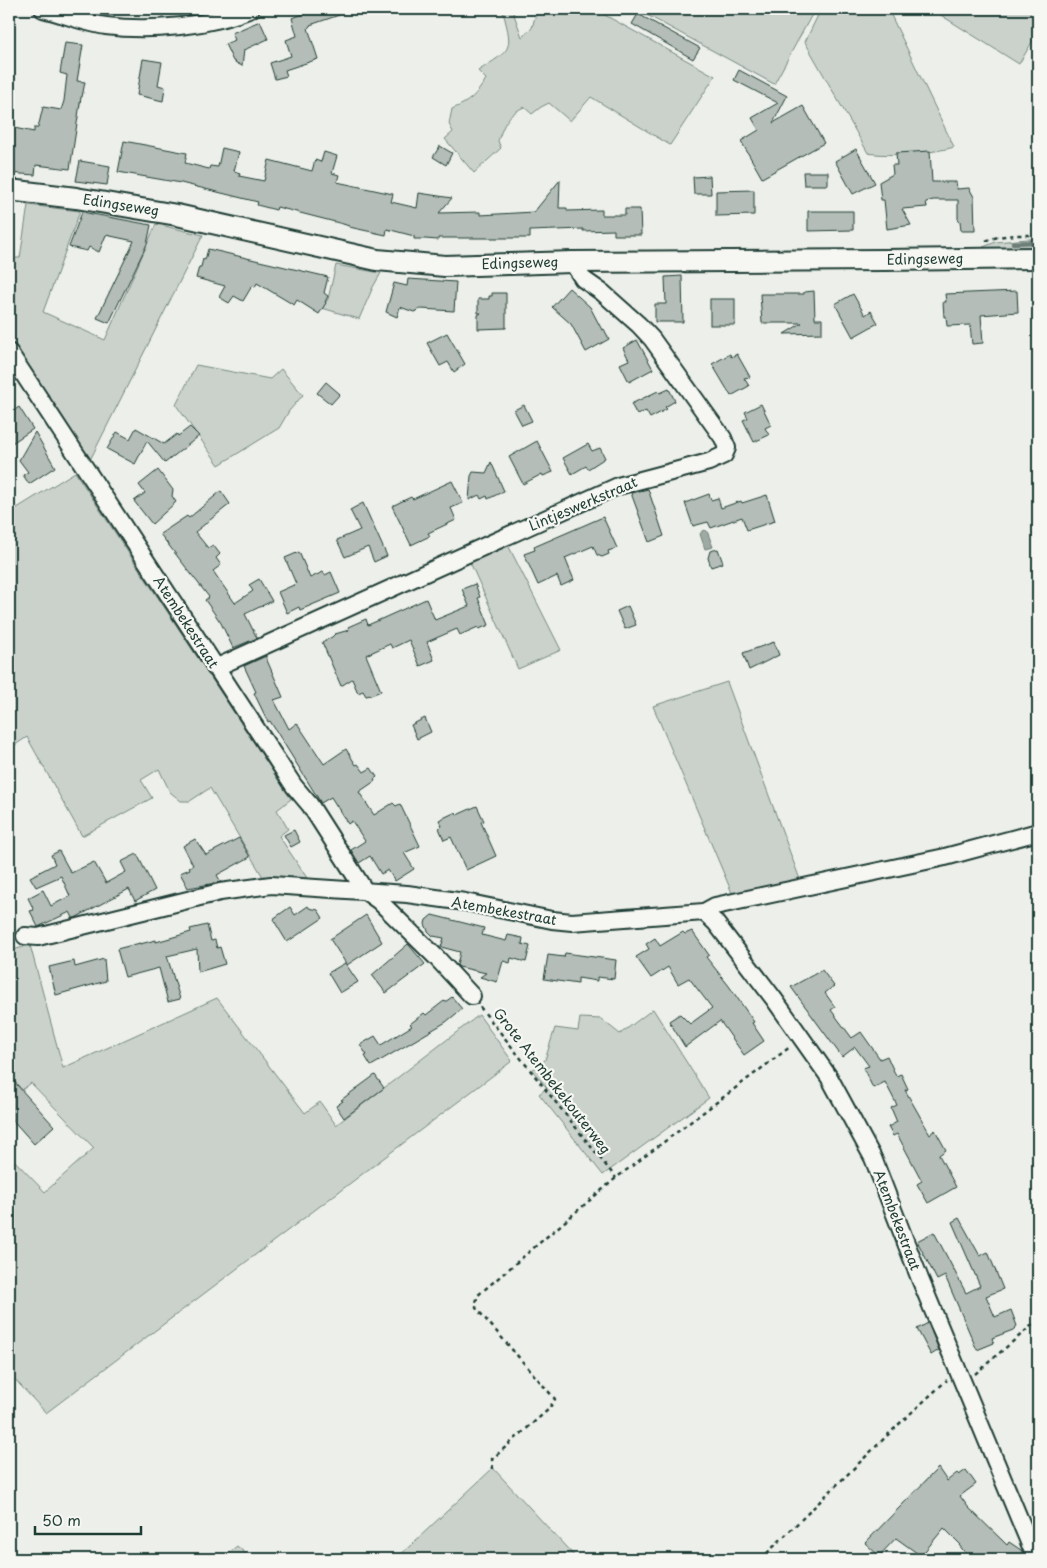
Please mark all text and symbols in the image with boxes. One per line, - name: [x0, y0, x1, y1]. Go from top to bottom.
- street label: Edingseweg: [81, 188, 161, 221]
- street label: Edingseweg: [886, 247, 964, 270]
- street label: Edingseweg: [481, 251, 559, 274]
- street label: Lintjeswerkstraat: [525, 471, 641, 536]
- street label: Atembekestraat: [149, 571, 224, 672]
- street label: Atembekestraat: [450, 891, 558, 930]
- street label: Grote Atembekekouterweg: [488, 1003, 616, 1158]
- street label: Atembekestraat: [869, 1166, 926, 1273]
- scale bar: [35, 1503, 141, 1535]
- text: 50 m: [42, 1508, 81, 1531]

